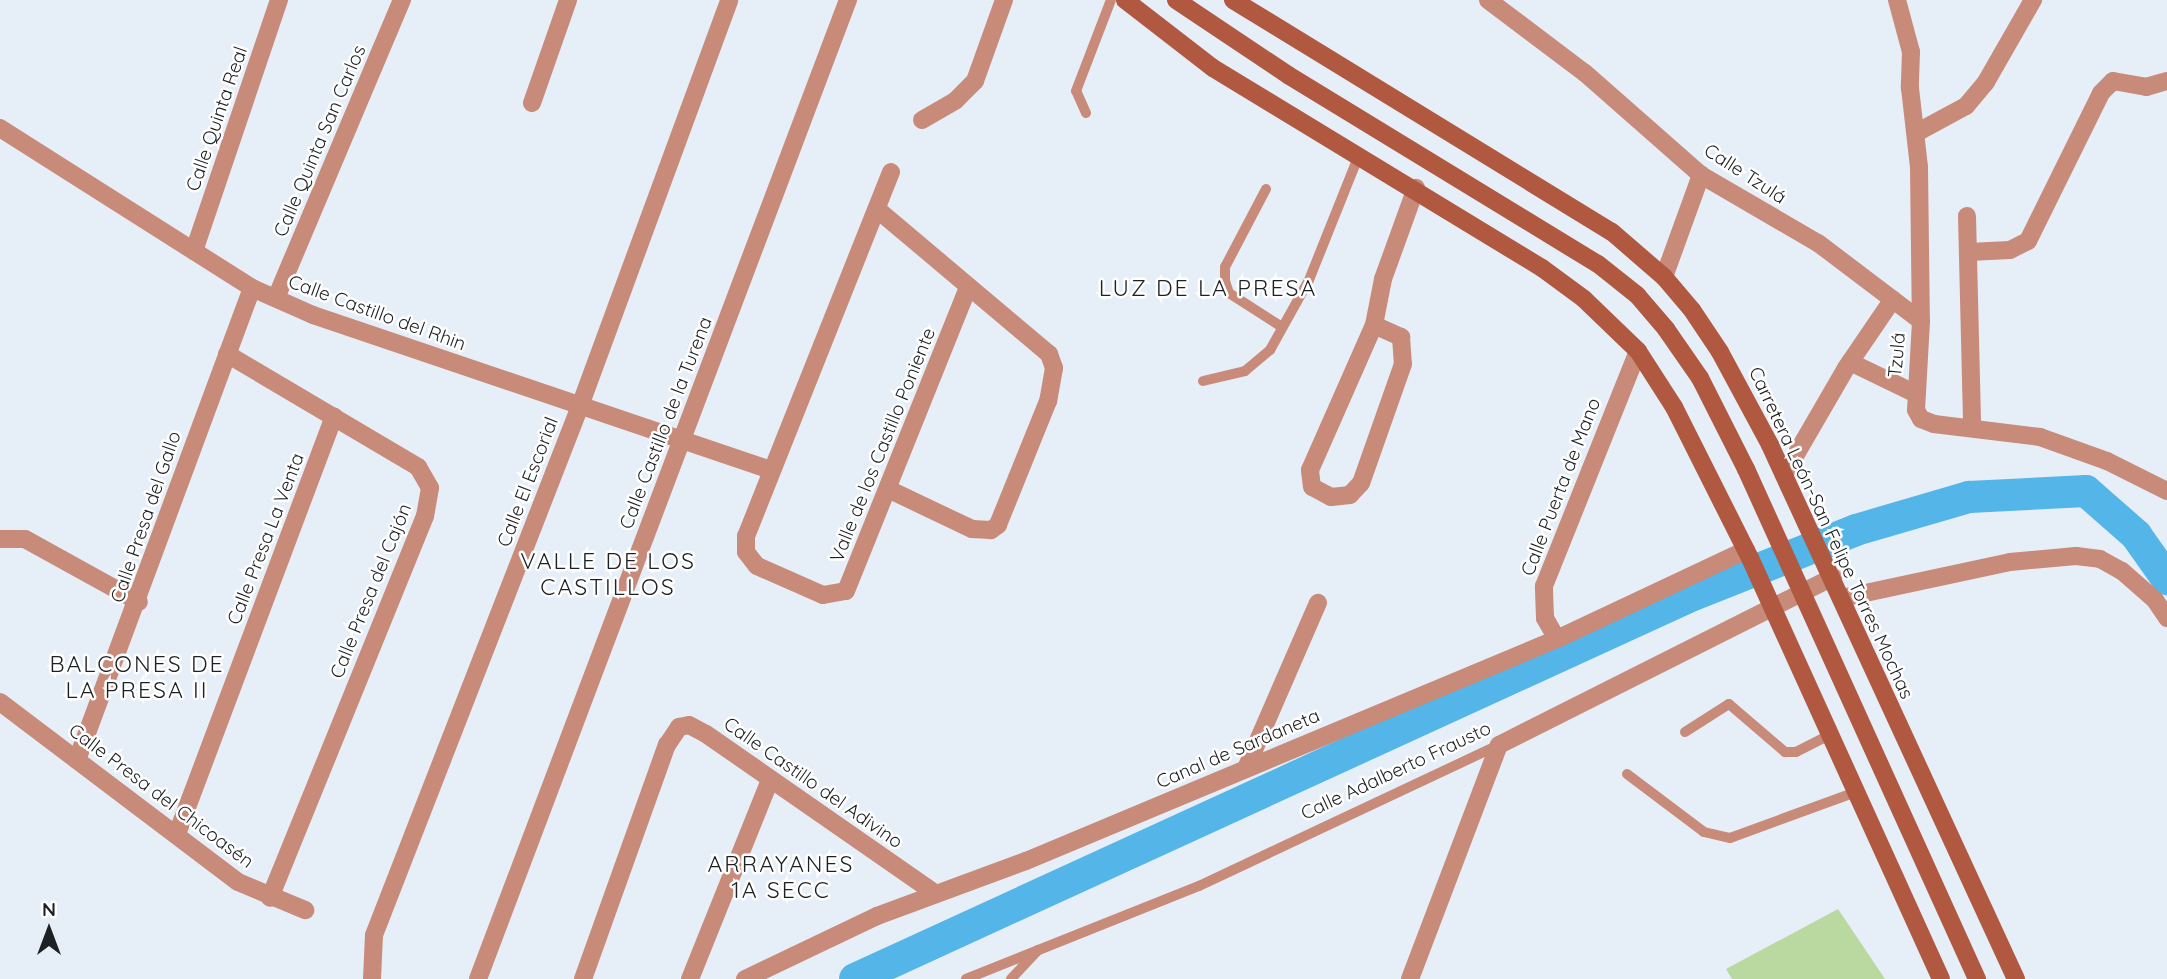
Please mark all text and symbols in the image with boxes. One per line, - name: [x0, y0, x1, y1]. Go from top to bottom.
- street label: Calle Quinta San Carlos: [269, 42, 371, 240]
- street label: Calle Quinta Real: [182, 44, 252, 194]
- street label: Calle Tzulá: [1700, 139, 1790, 209]
- street label: Calle Castillo del Rhin: [285, 270, 469, 356]
- district label: LUZ DE LA PRESA: [1101, 274, 1315, 302]
- street label: Calle Castillo de la Turena: [615, 314, 717, 532]
- street label: Valle de los Castillo Poniente: [825, 325, 941, 565]
- street label: Tzulá: [1884, 332, 1910, 378]
- street label: Carretera León-San Felipe Torres Mochas: [1744, 363, 1918, 703]
- street label: Calle Puerta de Mano: [1517, 395, 1605, 579]
- street label: Calle El Escorial: [493, 414, 563, 550]
- street label: Calle Presa del Gallo: [106, 428, 186, 606]
- street label: Calle Presa La Venta: [223, 450, 309, 628]
- street label: Calle Presa del Cajón: [326, 500, 416, 682]
- district label: VALLE DE LOS CASTILLOS: [522, 547, 694, 601]
- district label: BALCONES DE LA PRESA II: [51, 650, 223, 704]
- street label: Canal de Sardaneta: [1153, 704, 1323, 794]
- street label: Calle Castillo del Adivino: [719, 713, 907, 853]
- street label: Calle Adalberto Frausto: [1297, 717, 1495, 825]
- street label: Calle Presa del Chicoasén: [64, 719, 258, 873]
- district label: ARRAYANES 1A SECC: [709, 850, 853, 904]
- north arrow: [14, 895, 84, 965]
- text: N: [42, 897, 56, 921]

